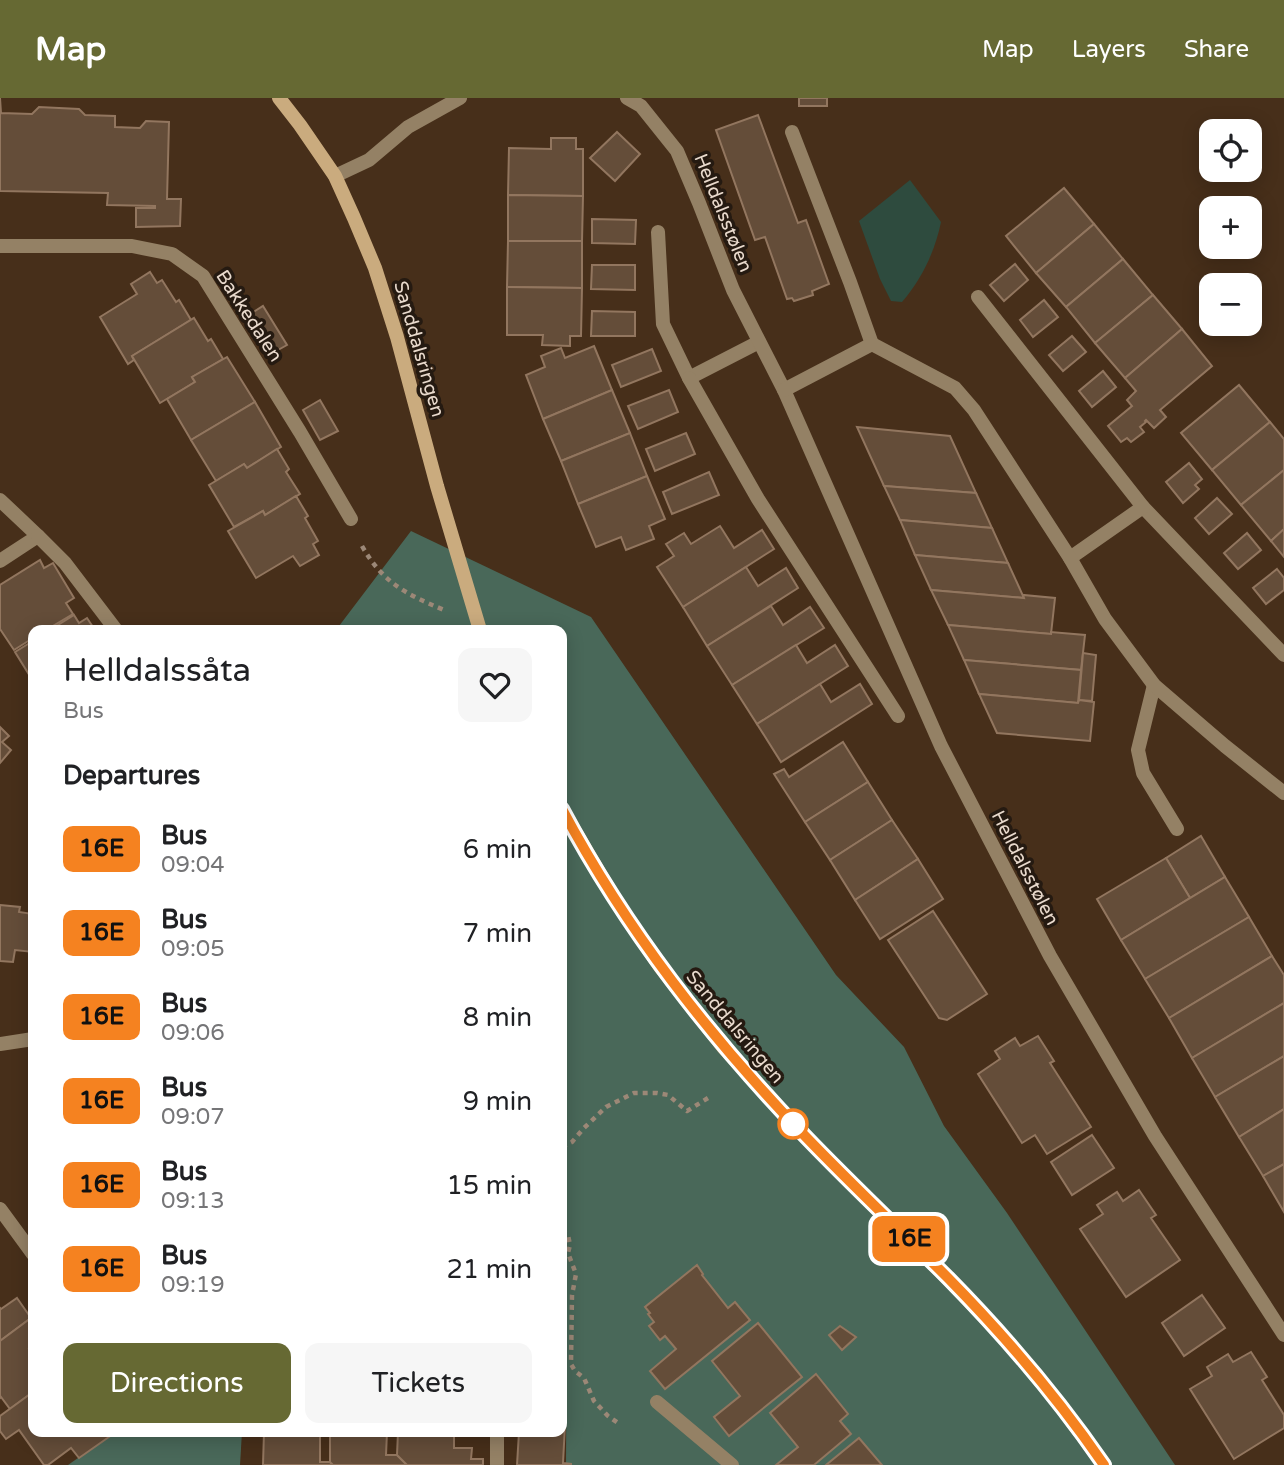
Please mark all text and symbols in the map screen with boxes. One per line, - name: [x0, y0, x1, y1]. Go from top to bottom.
- text: Map: [35, 30, 106, 69]
- text: Map: [982, 35, 1034, 64]
- text: Layers: [1072, 35, 1146, 64]
- text: Share: [1184, 35, 1249, 64]
- map controls: [1199, 119, 1262, 336]
- button: locate: [1199, 119, 1262, 182]
- street label: Helldalsstølen: [689, 151, 757, 275]
- button: +: [1199, 196, 1262, 259]
- street label: Bakkedalen: [211, 266, 287, 366]
- button: −: [1199, 273, 1262, 336]
- street label: Sanddalsringen: [389, 279, 449, 419]
- button: heart: [458, 648, 532, 722]
- text: Helldalssåta: [63, 651, 251, 690]
- text: Bus: [63, 697, 104, 725]
- text: Departures: [63, 760, 200, 791]
- street label: Helldalsstølen: [987, 807, 1063, 929]
- text: Bus: [161, 820, 207, 851]
- text: 16E: [79, 834, 124, 863]
- text: 6 min: [463, 834, 532, 865]
- text: 09:04: [161, 851, 225, 879]
- text: Bus: [161, 904, 207, 935]
- text: 16E: [79, 918, 124, 947]
- text: 7 min: [463, 918, 532, 949]
- text: 09:05: [161, 935, 225, 963]
- street label: Sanddalsringen: [681, 966, 789, 1088]
- text: Bus: [161, 988, 207, 1019]
- text: 16E: [79, 1002, 124, 1031]
- text: 8 min: [463, 1002, 532, 1033]
- text: 09:06: [161, 1019, 225, 1047]
- text: Bus: [161, 1072, 207, 1103]
- text: 16E: [79, 1086, 124, 1115]
- text: 9 min: [463, 1086, 532, 1117]
- text: 09:07: [161, 1103, 225, 1131]
- unlabelled marker: [778, 1109, 808, 1139]
- text: Bus: [161, 1156, 207, 1187]
- text: 16E: [79, 1170, 124, 1199]
- text: 15 min: [446, 1170, 532, 1201]
- text: 09:13: [161, 1187, 225, 1215]
- line badge: 16E: [869, 1216, 949, 1262]
- text: 16E: [886, 1224, 932, 1253]
- text: Bus: [161, 1240, 207, 1271]
- text: 16E: [79, 1254, 124, 1283]
- text: 21 min: [446, 1254, 532, 1285]
- text: 09:19: [161, 1271, 225, 1299]
- button: Directions: [63, 1343, 291, 1423]
- button: Tickets: [305, 1343, 532, 1423]

